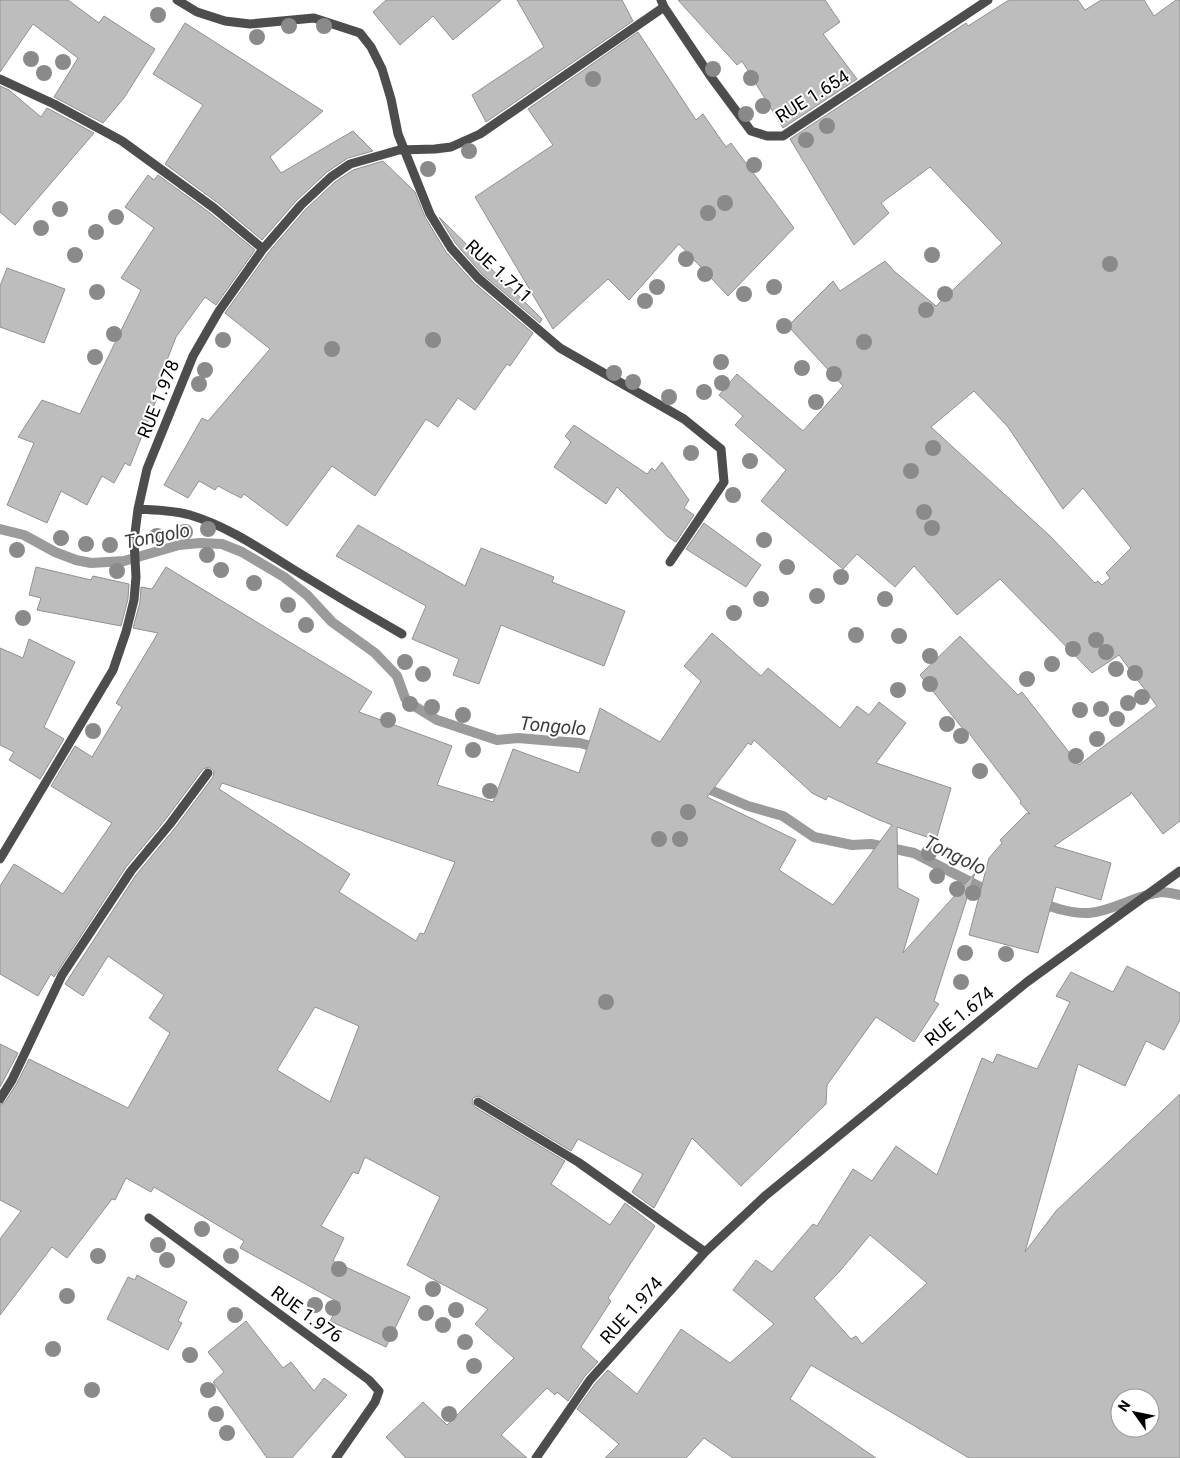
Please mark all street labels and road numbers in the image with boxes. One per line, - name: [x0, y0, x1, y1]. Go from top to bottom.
- street label: RUE 1.654: [771, 65, 853, 127]
- street label: RUE 1.711: [462, 235, 536, 307]
- street label: RUE 1.978: [133, 357, 183, 441]
- street label: RUE 1.674: [920, 982, 998, 1050]
- street label: RUE 1.974: [596, 1272, 666, 1348]
- street label: RUE 1.976: [267, 1281, 347, 1347]

